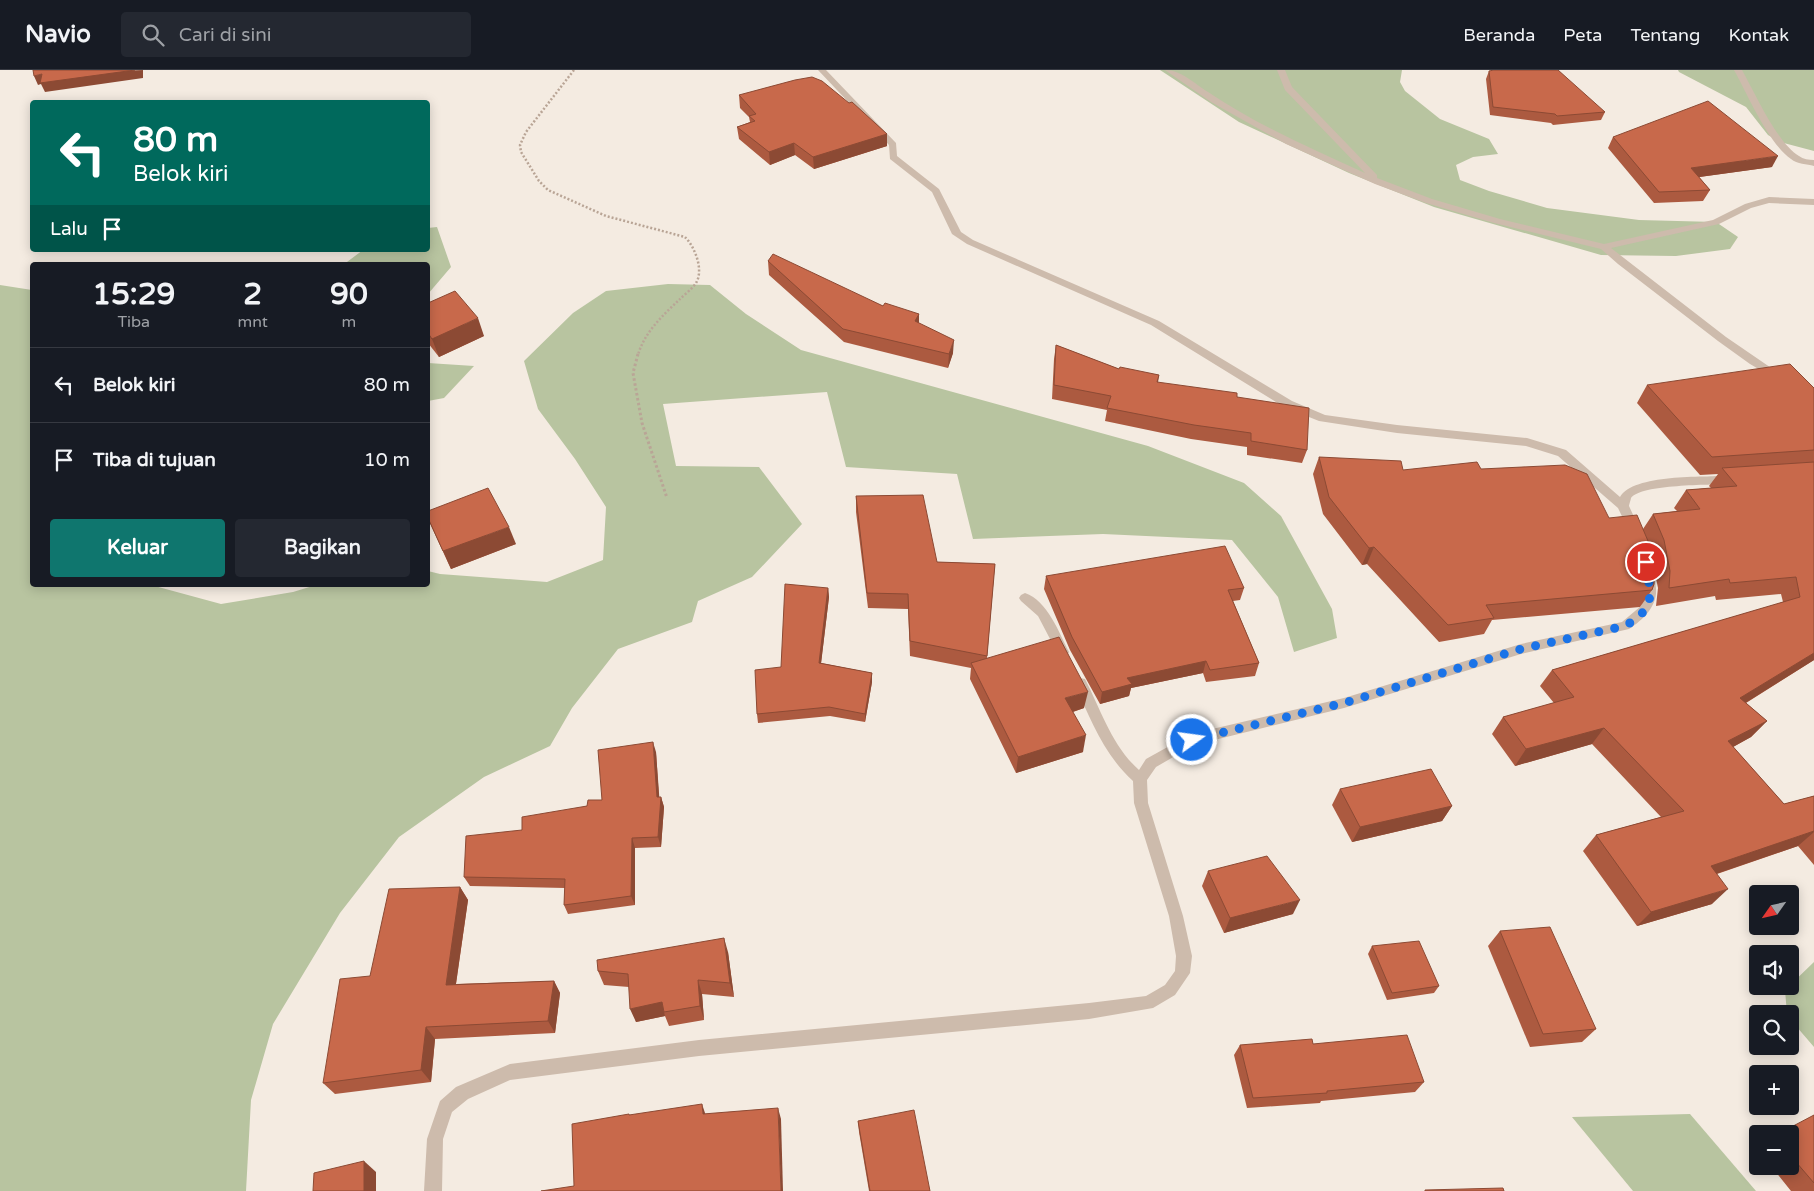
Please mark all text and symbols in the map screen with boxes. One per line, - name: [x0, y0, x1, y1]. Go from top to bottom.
- search box: [121, 12, 471, 57]
- text: Navio: [25, 20, 91, 49]
- icon: search: [139, 21, 167, 49]
- text: Cari di sini: [179, 24, 272, 46]
- text: Beranda: [1463, 24, 1535, 46]
- text: Peta: [1563, 24, 1602, 46]
- text: Tentang: [1630, 24, 1700, 46]
- text: Kontak: [1728, 24, 1789, 46]
- text: 80 m: [133, 119, 218, 161]
- icon: left: [50, 120, 115, 185]
- text: Belok kiri: [133, 161, 229, 187]
- icon: arrive: [98, 215, 126, 243]
- text: Lalu: [50, 218, 88, 240]
- text: 15:29: [92, 276, 175, 313]
- text: 2: [243, 276, 262, 313]
- text: 90: [330, 276, 368, 313]
- text: Tiba: [117, 312, 150, 332]
- text: mnt: [238, 312, 268, 332]
- text: m: [342, 312, 356, 332]
- icon: left: [50, 371, 78, 399]
- text: Belok kiri: [93, 374, 176, 396]
- text: 80 m: [364, 374, 410, 396]
- icon: arrive: [50, 446, 78, 474]
- text: Tiba di tujuan: [93, 449, 216, 471]
- text: 10 m: [364, 449, 410, 471]
- button: Keluar: [50, 519, 225, 577]
- button: Bagikan: [235, 519, 410, 577]
- pin: [1625, 541, 1667, 583]
- icon: arrive: [1632, 548, 1660, 576]
- position arrow: [1165, 713, 1217, 765]
- north arrow: [1749, 885, 1799, 935]
- map controls: [1749, 885, 1799, 1175]
- button: sound: [1749, 945, 1799, 995]
- button: search: [1749, 1005, 1799, 1055]
- button: +: [1749, 1065, 1799, 1115]
- button: −: [1749, 1125, 1799, 1175]

